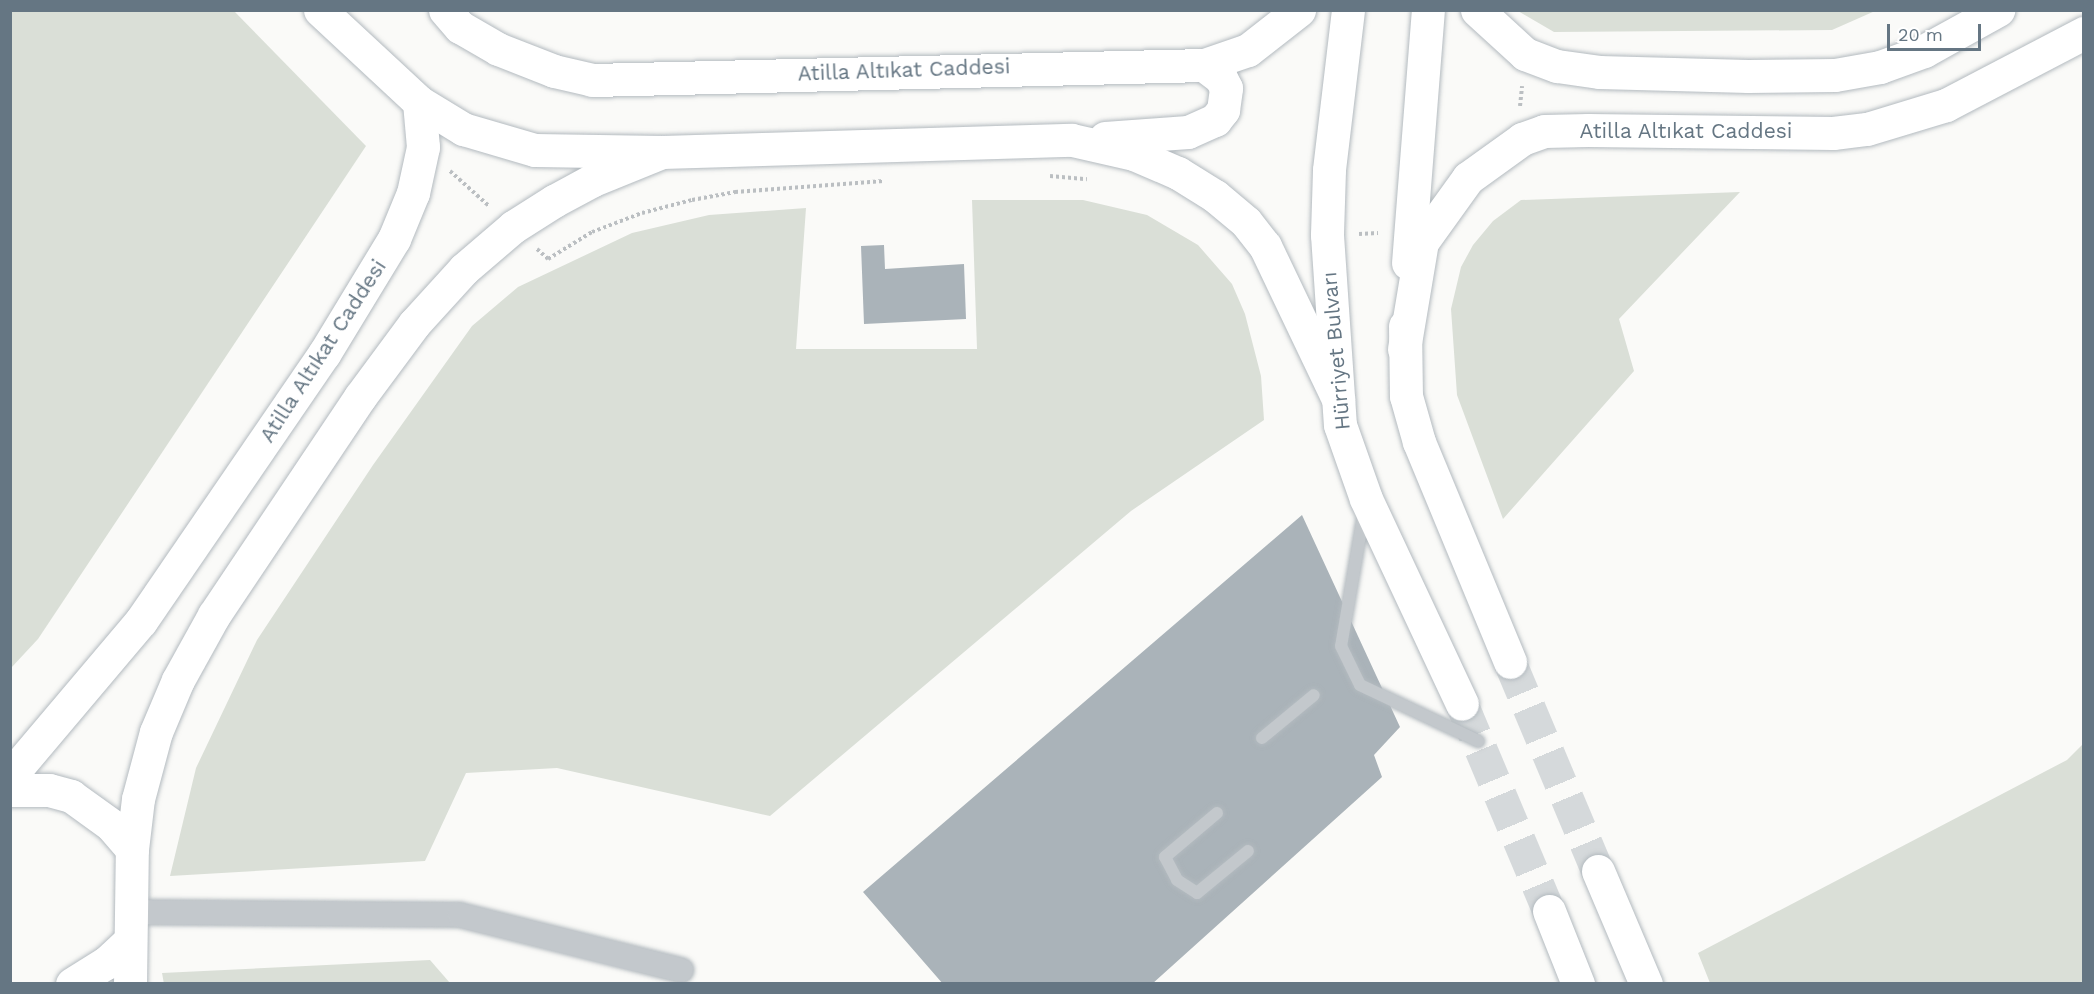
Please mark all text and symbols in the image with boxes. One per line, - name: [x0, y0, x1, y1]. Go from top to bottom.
- scale bar: [1890, 12, 1984, 50]
- text: 20 m: [1898, 24, 1943, 45]
- street label: Atilla Altıkat Caddesi: [797, 54, 1011, 86]
- street label: Atilla Altıkat Caddesi: [1579, 118, 1793, 144]
- street label: Atilla Altıkat Caddesi: [254, 254, 392, 448]
- street label: Hürriyet Bulvarı: [1317, 271, 1355, 431]

